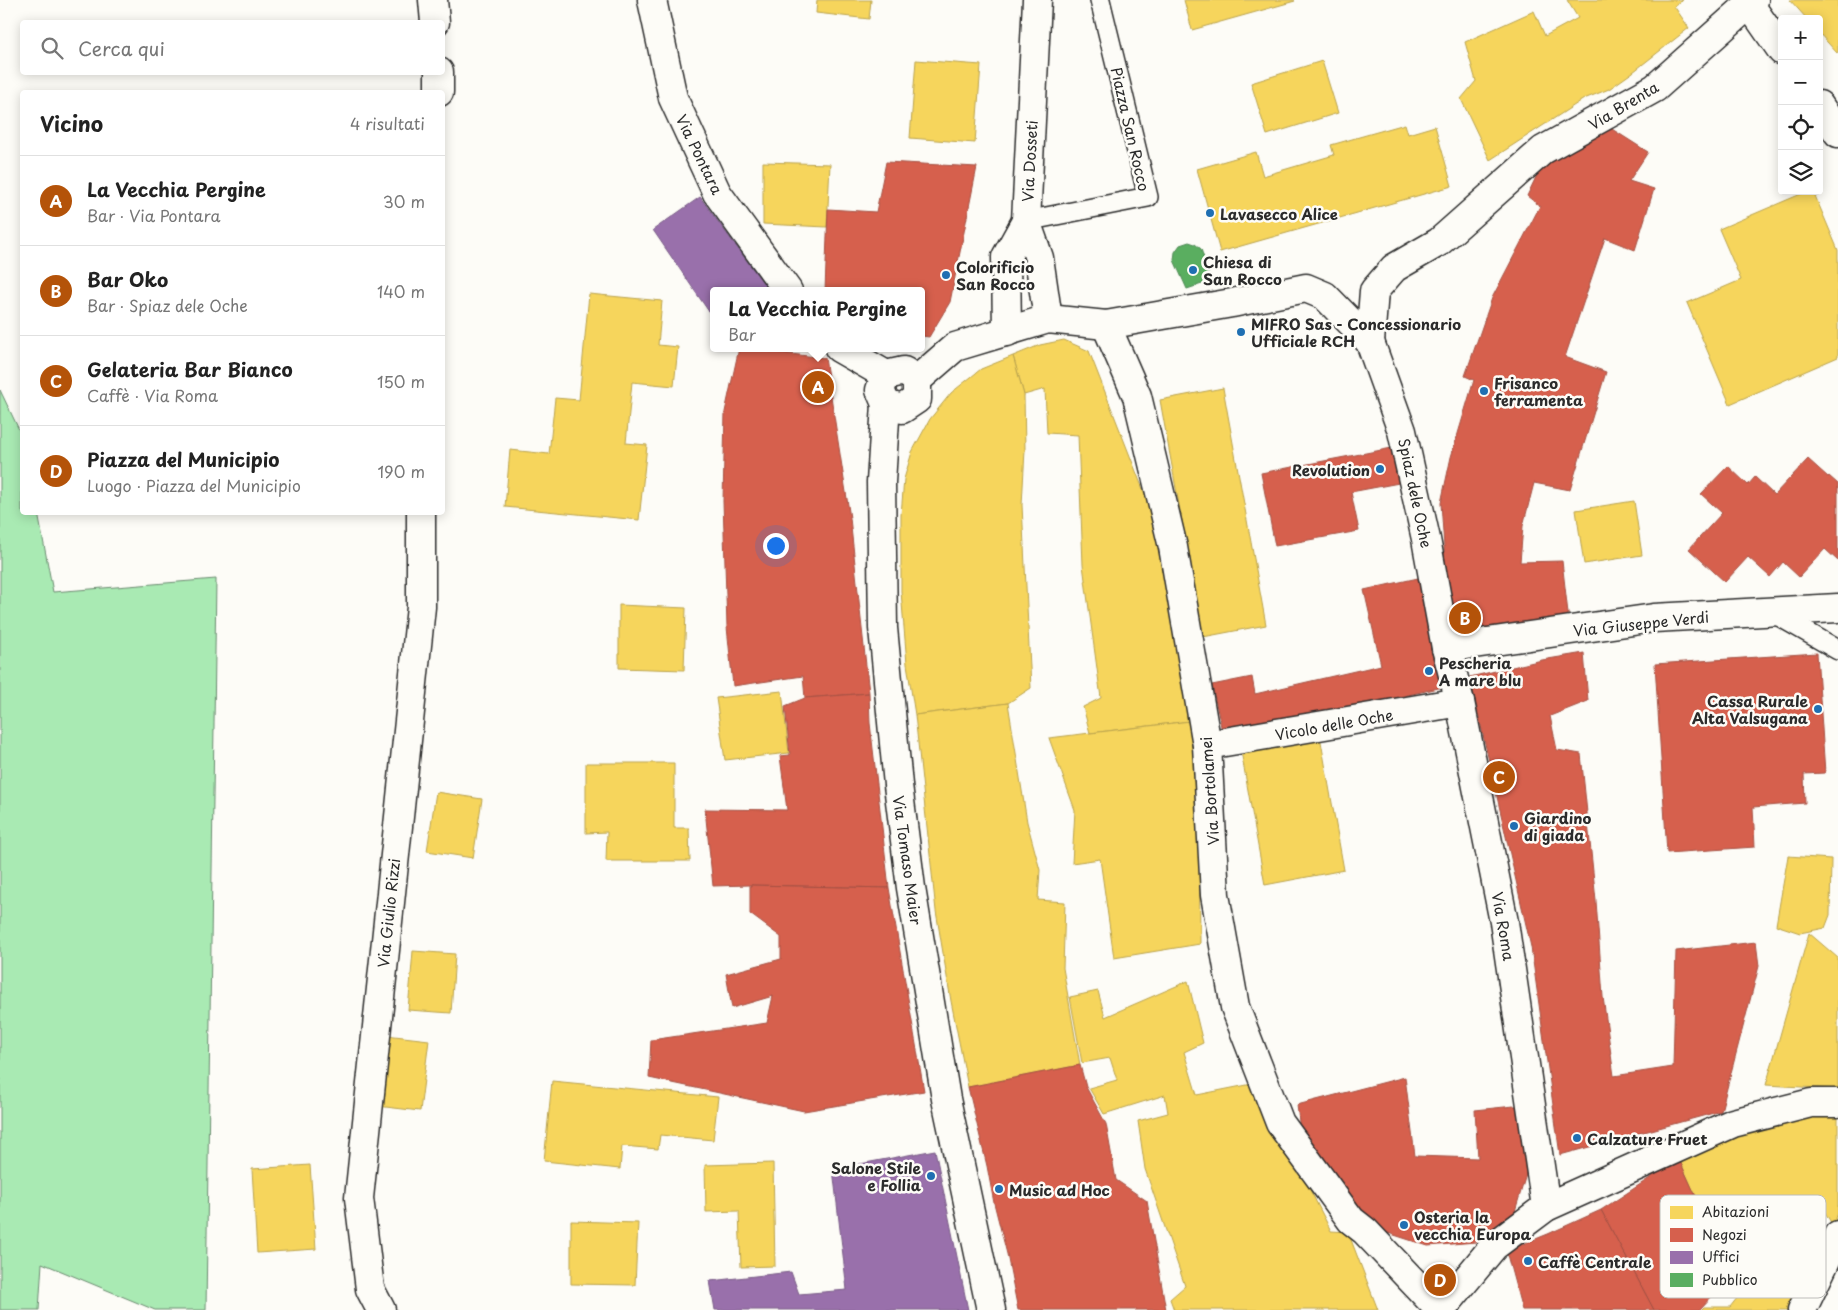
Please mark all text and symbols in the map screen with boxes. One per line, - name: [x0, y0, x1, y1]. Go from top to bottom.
- map controls: [1778, 15, 1823, 195]
- button: +: [1778, 15, 1823, 60]
- search box: [20, 20, 445, 75]
- icon: search: [38, 34, 66, 62]
- text: Cerca qui: [78, 34, 165, 62]
- button: −: [1778, 60, 1823, 105]
- street label: Piazza San Rocco: [1106, 65, 1156, 193]
- street label: Via Brenta: [1583, 75, 1663, 135]
- button: locate: [1778, 105, 1823, 150]
- text: Vicino: [40, 107, 103, 139]
- street label: Via Pontara: [671, 110, 730, 199]
- text: 4 risultati: [350, 111, 425, 135]
- street label: Via Dosseti: [1015, 120, 1043, 202]
- button: layers: [1778, 150, 1823, 195]
- text: La Vecchia Pergine: [87, 175, 266, 203]
- text: A: [50, 189, 62, 213]
- text: 30 m: [383, 189, 425, 213]
- place label: Lavasecco Alice: [1220, 202, 1338, 225]
- text: Bar · Via Pontara: [87, 203, 221, 227]
- marker: Lavasecco Alice: [1204, 207, 1216, 219]
- place label: Chiesa di San Rocco: [1203, 250, 1282, 290]
- place label: Colorificio San Rocco: [956, 255, 1035, 295]
- marker: Chiesa di San Rocco: [1187, 264, 1199, 276]
- text: Bar Oko: [87, 265, 168, 293]
- marker: Colorificio San Rocco: [940, 269, 952, 281]
- text: B: [51, 279, 61, 303]
- text: 140 m: [377, 279, 425, 303]
- popup: [710, 287, 925, 352]
- text: Bar · Spiaz dele Oche: [87, 293, 248, 317]
- text: La Vecchia Pergine: [728, 294, 907, 322]
- place label: MIFRO Sas - Concessionario Ufficiale RCH: [1251, 312, 1461, 352]
- text: Bar: [728, 322, 756, 346]
- marker: MIFRO Sas - Concessionario Ufficiale RCH: [1235, 326, 1247, 338]
- text: Gelateria Bar Bianco: [87, 355, 293, 383]
- pin: A: [802, 368, 834, 406]
- text: C: [50, 369, 62, 393]
- text: 150 m: [377, 369, 425, 393]
- place label: Frisanco ferramenta: [1494, 371, 1583, 411]
- text: Caffè · Via Roma: [87, 383, 218, 407]
- marker: Frisanco ferramenta: [1478, 385, 1490, 397]
- street label: Spiaz dele Oche: [1393, 436, 1439, 550]
- text: Piazza del Municipio: [87, 445, 279, 473]
- place label: Revolution: [1292, 458, 1370, 481]
- text: D: [50, 459, 62, 483]
- text: 190 m: [377, 459, 425, 483]
- marker: Revolution: [1374, 463, 1386, 475]
- text: Luogo · Piazza del Municipio: [87, 473, 301, 497]
- your location: [763, 533, 789, 559]
- pin: B: [1449, 599, 1481, 637]
- street label: Via Giuseppe Verdi: [1572, 604, 1710, 642]
- place label: Pescheria A mare blu: [1438, 651, 1521, 691]
- marker: Pescheria A mare blu: [1423, 665, 1435, 677]
- place label: Cassa Rurale Alta Valsugana: [1692, 689, 1809, 729]
- street label: Vicolo delle Oche: [1273, 702, 1395, 746]
- marker: Cassa Rurale Alta Valsugana: [1812, 703, 1824, 715]
- street label: Via Bortolamei: [1194, 736, 1224, 846]
- pin: C: [1483, 758, 1515, 796]
- street label: Via Tomaso Maier: [888, 794, 928, 926]
- place label: Giardino di giada: [1524, 806, 1592, 846]
- marker: Giardino di giada: [1508, 820, 1520, 832]
- street label: Via Giulio Rizzi: [371, 857, 405, 969]
- street label: Via Roma: [1487, 890, 1521, 962]
- place label: Calzature Fruet: [1587, 1127, 1708, 1150]
- marker: Calzature Fruet: [1571, 1132, 1583, 1144]
- place label: Salone Stile e Follia: [831, 1156, 922, 1196]
- marker: Salone Stile e Follia: [925, 1170, 937, 1182]
- place label: Music ad Hoc: [1009, 1178, 1110, 1201]
- marker: Music ad Hoc: [993, 1183, 1005, 1195]
- legend: [1660, 1195, 1826, 1298]
- text: Abitazioni: [1702, 1201, 1769, 1222]
- place label: Osteria la vecchia Europa: [1414, 1205, 1532, 1245]
- marker: Osteria la vecchia Europa: [1398, 1219, 1410, 1231]
- text: Negozi: [1702, 1224, 1747, 1245]
- text: Uffici: [1702, 1246, 1740, 1267]
- place label: Caffè Centrale: [1538, 1250, 1652, 1273]
- marker: Caffè Centrale: [1522, 1255, 1534, 1267]
- pin: D: [1424, 1261, 1456, 1299]
- text: Pubblico: [1702, 1269, 1758, 1290]

